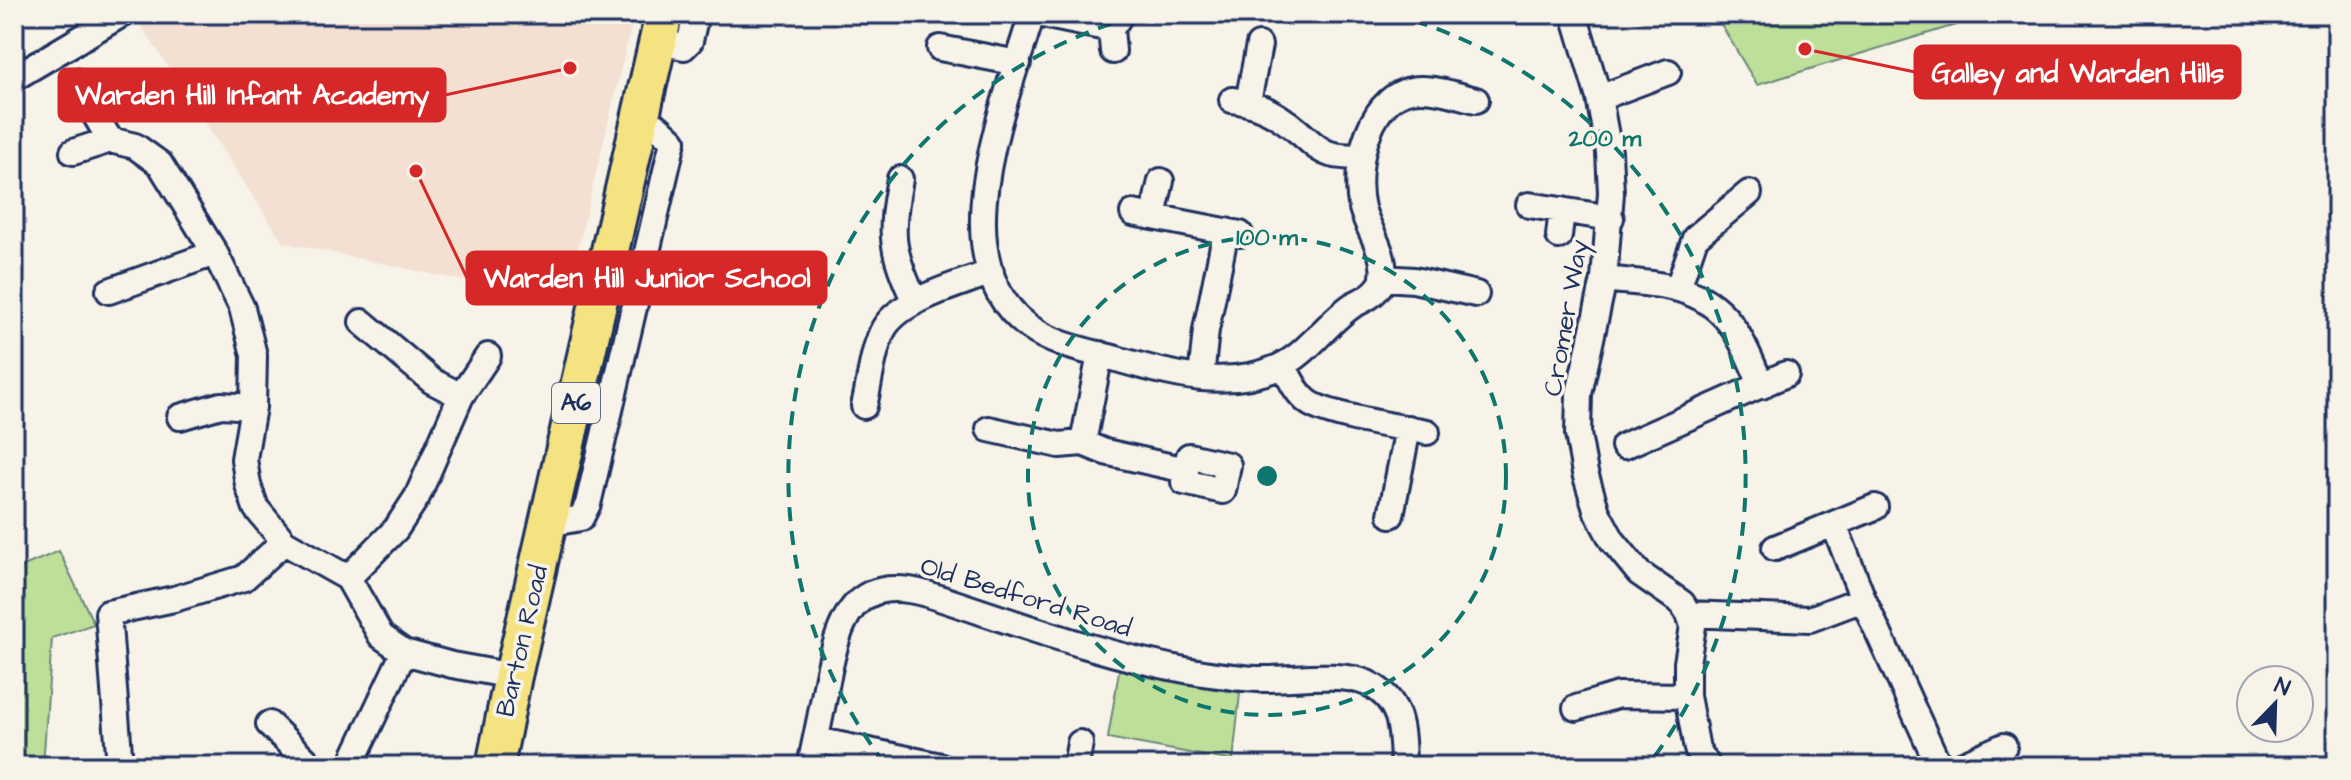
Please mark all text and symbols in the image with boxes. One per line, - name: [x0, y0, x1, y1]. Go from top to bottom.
- callout: Galley and Warden Hills: [1915, 46, 2240, 98]
- text: Galley and Warden Hills: [1932, 54, 2224, 96]
- callout: Warden Hill Infant Academy: [59, 69, 445, 121]
- text: Warden Hill Infant Academy: [74, 76, 430, 118]
- text: 200 m: [1568, 122, 1641, 156]
- text: 100 m: [1236, 221, 1298, 255]
- street label: Cromer Way: [1535, 237, 1599, 399]
- callout: Warden Hill Junior School: [467, 252, 826, 304]
- text: Warden Hill Junior School: [482, 259, 811, 298]
- road number: A6: [552, 383, 600, 423]
- centre of rings: [1253, 462, 1281, 490]
- street label: Old Bedford Road: [916, 548, 1136, 646]
- street label: Barton Road: [487, 562, 557, 720]
- north arrow: [2235, 664, 2315, 744]
- text: N: [2270, 670, 2295, 704]

